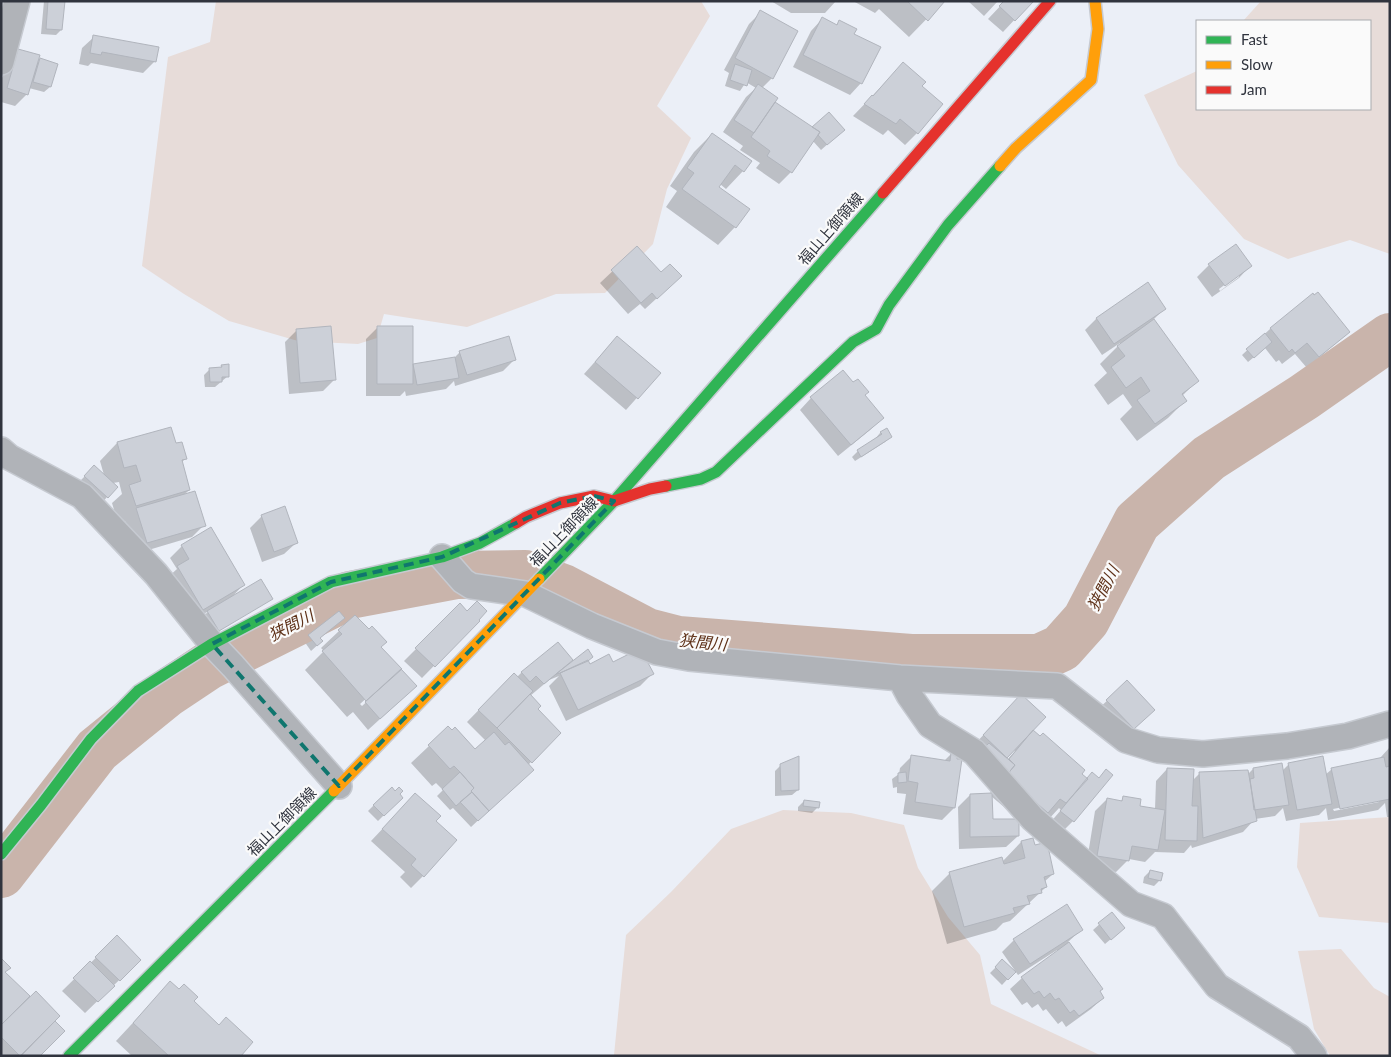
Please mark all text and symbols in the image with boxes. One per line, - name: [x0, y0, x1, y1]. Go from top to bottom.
- legend: [1196, 20, 1371, 110]
- text: Fast: [1241, 30, 1268, 48]
- text: Slow: [1241, 55, 1273, 73]
- text: Jam: [1241, 80, 1267, 98]
- street label: 福山上御領線: [794, 188, 867, 268]
- street label: 福山上御領線: [526, 493, 601, 570]
- water label: 狭間川: [1083, 560, 1123, 613]
- water label: 狭間川: [265, 604, 318, 644]
- water label: 狭間川: [678, 630, 730, 654]
- street label: 福山上御領線: [243, 783, 319, 859]

